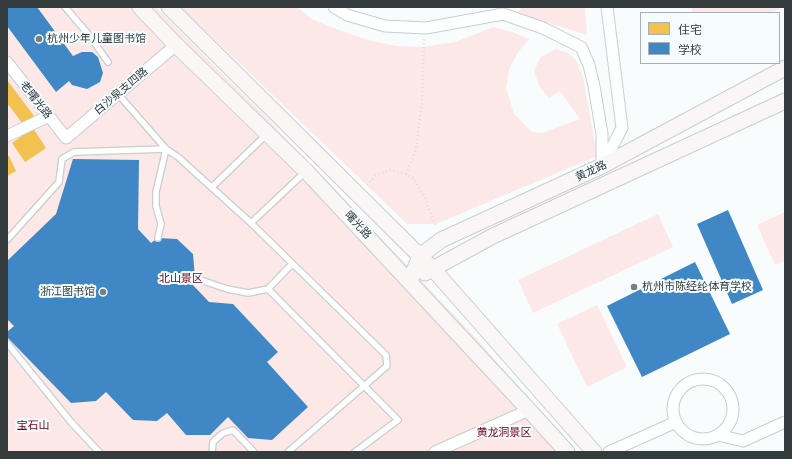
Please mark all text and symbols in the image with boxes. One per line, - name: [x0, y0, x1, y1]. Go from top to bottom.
- legend: [640, 12, 780, 64]
- text: 住宅: [678, 22, 702, 37]
- place label: 杭州少年儿童图书馆: [47, 32, 146, 46]
- marker: 杭州少年儿童图书馆: [34, 34, 44, 44]
- text: 学校: [678, 42, 702, 57]
- street label: 白沙泉支四路: [91, 65, 151, 117]
- street label: 老曙光路: [17, 79, 55, 121]
- street label: 黄龙路: [573, 158, 609, 184]
- street label: 曙光路: [342, 208, 374, 242]
- park label: 北山景区: [159, 272, 203, 286]
- place label: 杭州市陈经纶体育学校: [642, 280, 752, 294]
- marker: 杭州市陈经纶体育学校: [629, 282, 639, 292]
- place label: 浙江图书馆: [40, 285, 95, 299]
- marker: 浙江图书馆: [98, 287, 108, 297]
- park label: 宝石山: [17, 419, 49, 433]
- park label: 黄龙洞景区: [477, 426, 531, 440]

